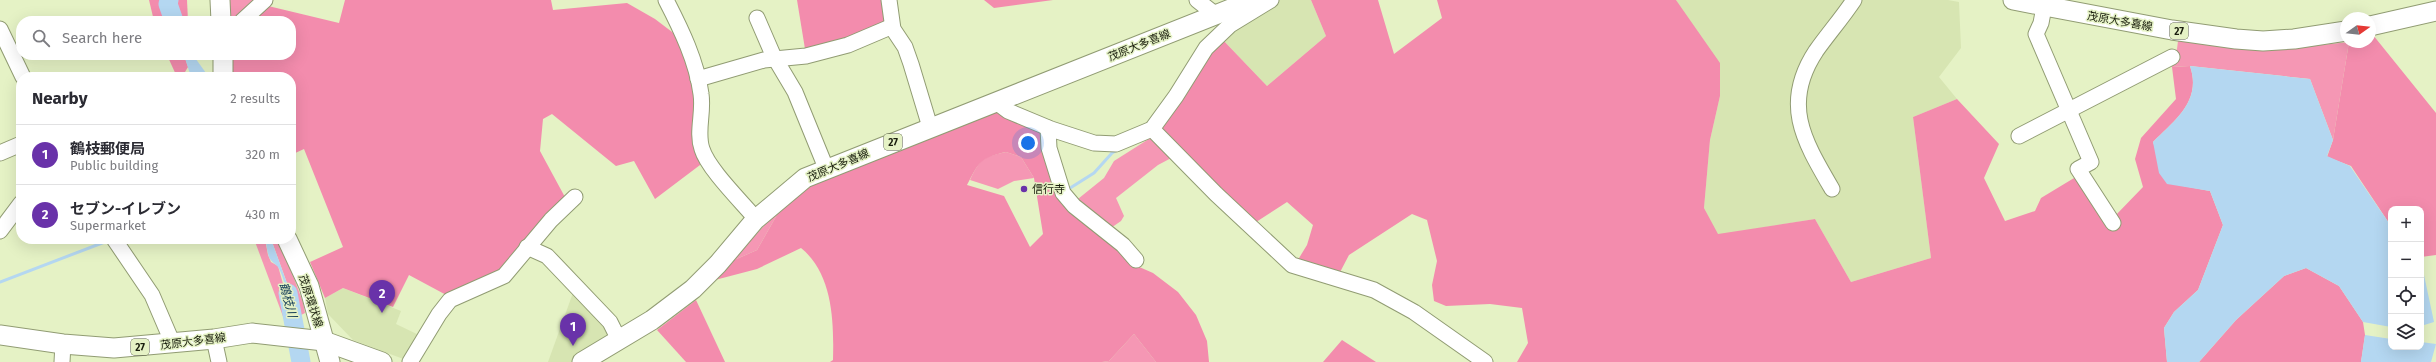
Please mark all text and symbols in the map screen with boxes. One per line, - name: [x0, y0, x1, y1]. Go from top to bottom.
- street label: 茂原大多喜線: [2086, 9, 2154, 34]
- north arrow: [2340, 12, 2376, 48]
- search box: [16, 16, 296, 60]
- road number: 27: [2170, 23, 2188, 39]
- icon: search: [30, 27, 52, 49]
- street label: 茂原大多喜線: [1106, 27, 1172, 64]
- text: Search here: [62, 29, 142, 47]
- text: Nearby: [32, 88, 87, 109]
- text: 2 results: [230, 91, 280, 106]
- your location: [1018, 133, 1038, 153]
- road number: 27: [884, 134, 902, 150]
- text: 鶴枝郵便局: [70, 140, 145, 158]
- text: 1: [42, 147, 48, 162]
- text: 320 m: [245, 147, 280, 162]
- street label: 茂原大多喜線: [805, 147, 871, 184]
- text: Public building: [70, 158, 158, 173]
- place label: 信行寺: [1032, 183, 1065, 196]
- marker: 信行寺: [1019, 184, 1029, 194]
- text: セブン-イレブン: [70, 200, 181, 218]
- map controls: [2388, 206, 2424, 350]
- button: +: [2388, 206, 2424, 242]
- text: 2: [42, 207, 48, 222]
- text: 430 m: [245, 207, 280, 222]
- text: Supermarket: [70, 218, 146, 233]
- button: −: [2388, 242, 2424, 278]
- street label: 茂原環状線: [296, 273, 325, 329]
- button: locate: [2388, 278, 2424, 314]
- pin: 2: [369, 280, 395, 313]
- water label: 鶴枝川: [277, 281, 300, 321]
- pin: 1: [560, 313, 586, 346]
- button: layers: [2388, 314, 2424, 350]
- street label: 茂原大多喜線: [160, 331, 227, 352]
- road number: 27: [131, 339, 149, 355]

